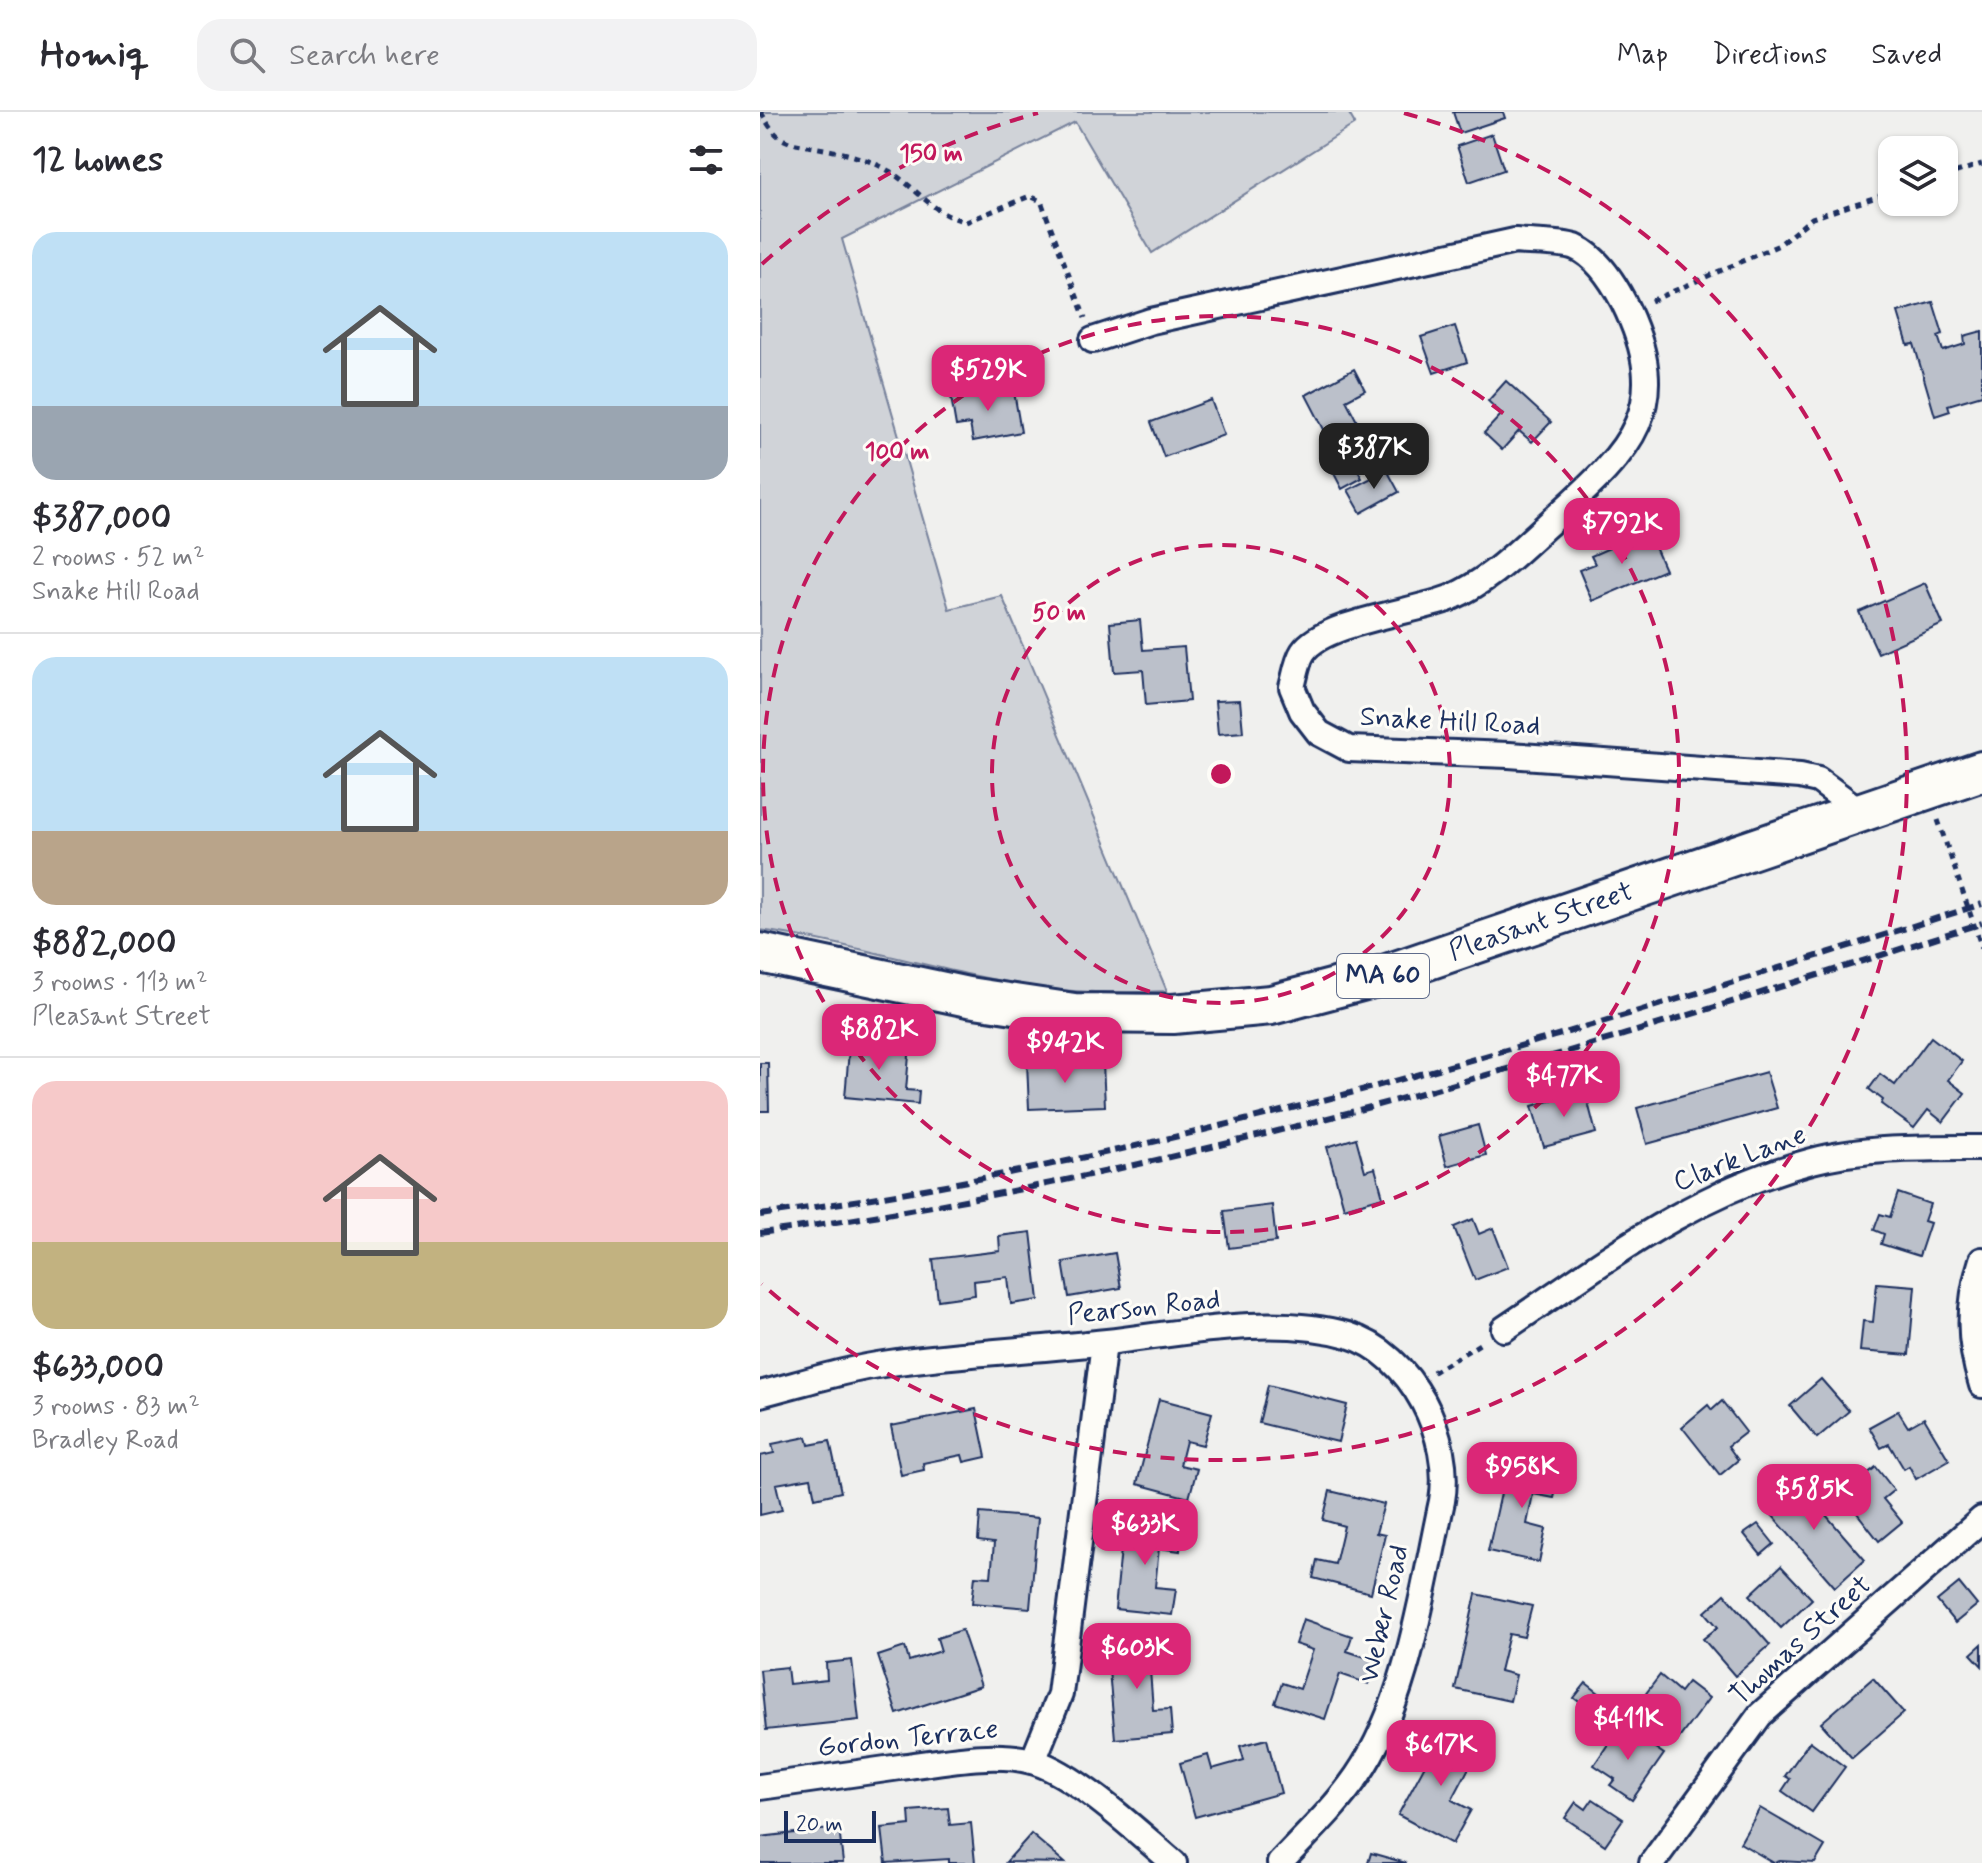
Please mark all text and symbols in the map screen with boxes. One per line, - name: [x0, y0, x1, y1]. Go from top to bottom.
- search box: [197, 19, 757, 91]
- text: Homiq: [40, 31, 149, 80]
- icon: search: [225, 33, 269, 77]
- text: Search here: [289, 36, 440, 75]
- text: Map: [1617, 37, 1668, 74]
- text: Directions: [1712, 37, 1827, 74]
- text: Saved: [1871, 37, 1942, 74]
- map controls: [1878, 136, 1958, 216]
- button: layers: [1878, 136, 1958, 216]
- text: 12 homes: [32, 138, 163, 183]
- icon: filters: [684, 138, 728, 182]
- text: 150 m: [899, 139, 963, 170]
- icon: home: [308, 284, 452, 428]
- pin: $529K: [932, 345, 1044, 413]
- text: $529K: [950, 354, 1026, 388]
- pin: $387K: [1318, 423, 1430, 491]
- text: $387K: [1337, 432, 1411, 466]
- text: 100 m: [865, 437, 929, 468]
- text: $387,000: [32, 496, 171, 541]
- pin: $792K: [1566, 498, 1678, 566]
- text: $792K: [1582, 507, 1662, 541]
- text: 2 rooms · 52 m²: [32, 541, 204, 575]
- text: Snake Hill Road: [32, 575, 200, 609]
- text: 50 m: [1032, 598, 1086, 629]
- street label: Snake Hill Road: [1359, 699, 1541, 745]
- icon: home: [308, 709, 452, 853]
- centre of rings: [1207, 760, 1235, 788]
- street label: Pleasant Street: [1444, 873, 1638, 970]
- text: $882,000: [32, 921, 176, 966]
- road number: MA 60: [1337, 954, 1429, 998]
- text: 3 rooms · 113 m²: [32, 966, 208, 1000]
- text: Pleasant Street: [32, 1000, 211, 1034]
- pin: $882K: [823, 1004, 935, 1072]
- text: $882K: [840, 1013, 918, 1047]
- pin: $942K: [1009, 1017, 1121, 1085]
- text: $942K: [1026, 1026, 1104, 1060]
- pin: $477K: [1508, 1051, 1620, 1119]
- text: $477K: [1526, 1060, 1602, 1094]
- street label: Clark Lane: [1668, 1117, 1812, 1201]
- icon: home: [308, 1133, 452, 1277]
- street label: Pearson Road: [1066, 1282, 1222, 1334]
- text: $633,000: [32, 1345, 164, 1390]
- text: 3 rooms · 83 m²: [32, 1390, 200, 1424]
- text: Bradley Road: [32, 1424, 179, 1458]
- pin: $958K: [1466, 1442, 1578, 1510]
- text: $958K: [1485, 1451, 1559, 1485]
- pin: $585K: [1758, 1464, 1870, 1532]
- text: $585K: [1775, 1473, 1853, 1507]
- pin: $633K: [1089, 1499, 1201, 1567]
- text: $633K: [1111, 1508, 1179, 1542]
- street label: Weber Road: [1351, 1541, 1419, 1687]
- street label: Thomas Street: [1722, 1567, 1880, 1715]
- pin: $603K: [1081, 1623, 1193, 1691]
- text: $603K: [1101, 1632, 1173, 1666]
- pin: $411K: [1572, 1694, 1684, 1762]
- text: $411K: [1593, 1703, 1663, 1737]
- street label: Gordon Terrace: [816, 1711, 1000, 1767]
- pin: $617K: [1385, 1720, 1497, 1788]
- text: $617K: [1405, 1729, 1477, 1763]
- scale bar: [784, 1807, 876, 1843]
- text: 20 m: [796, 1811, 843, 1839]

